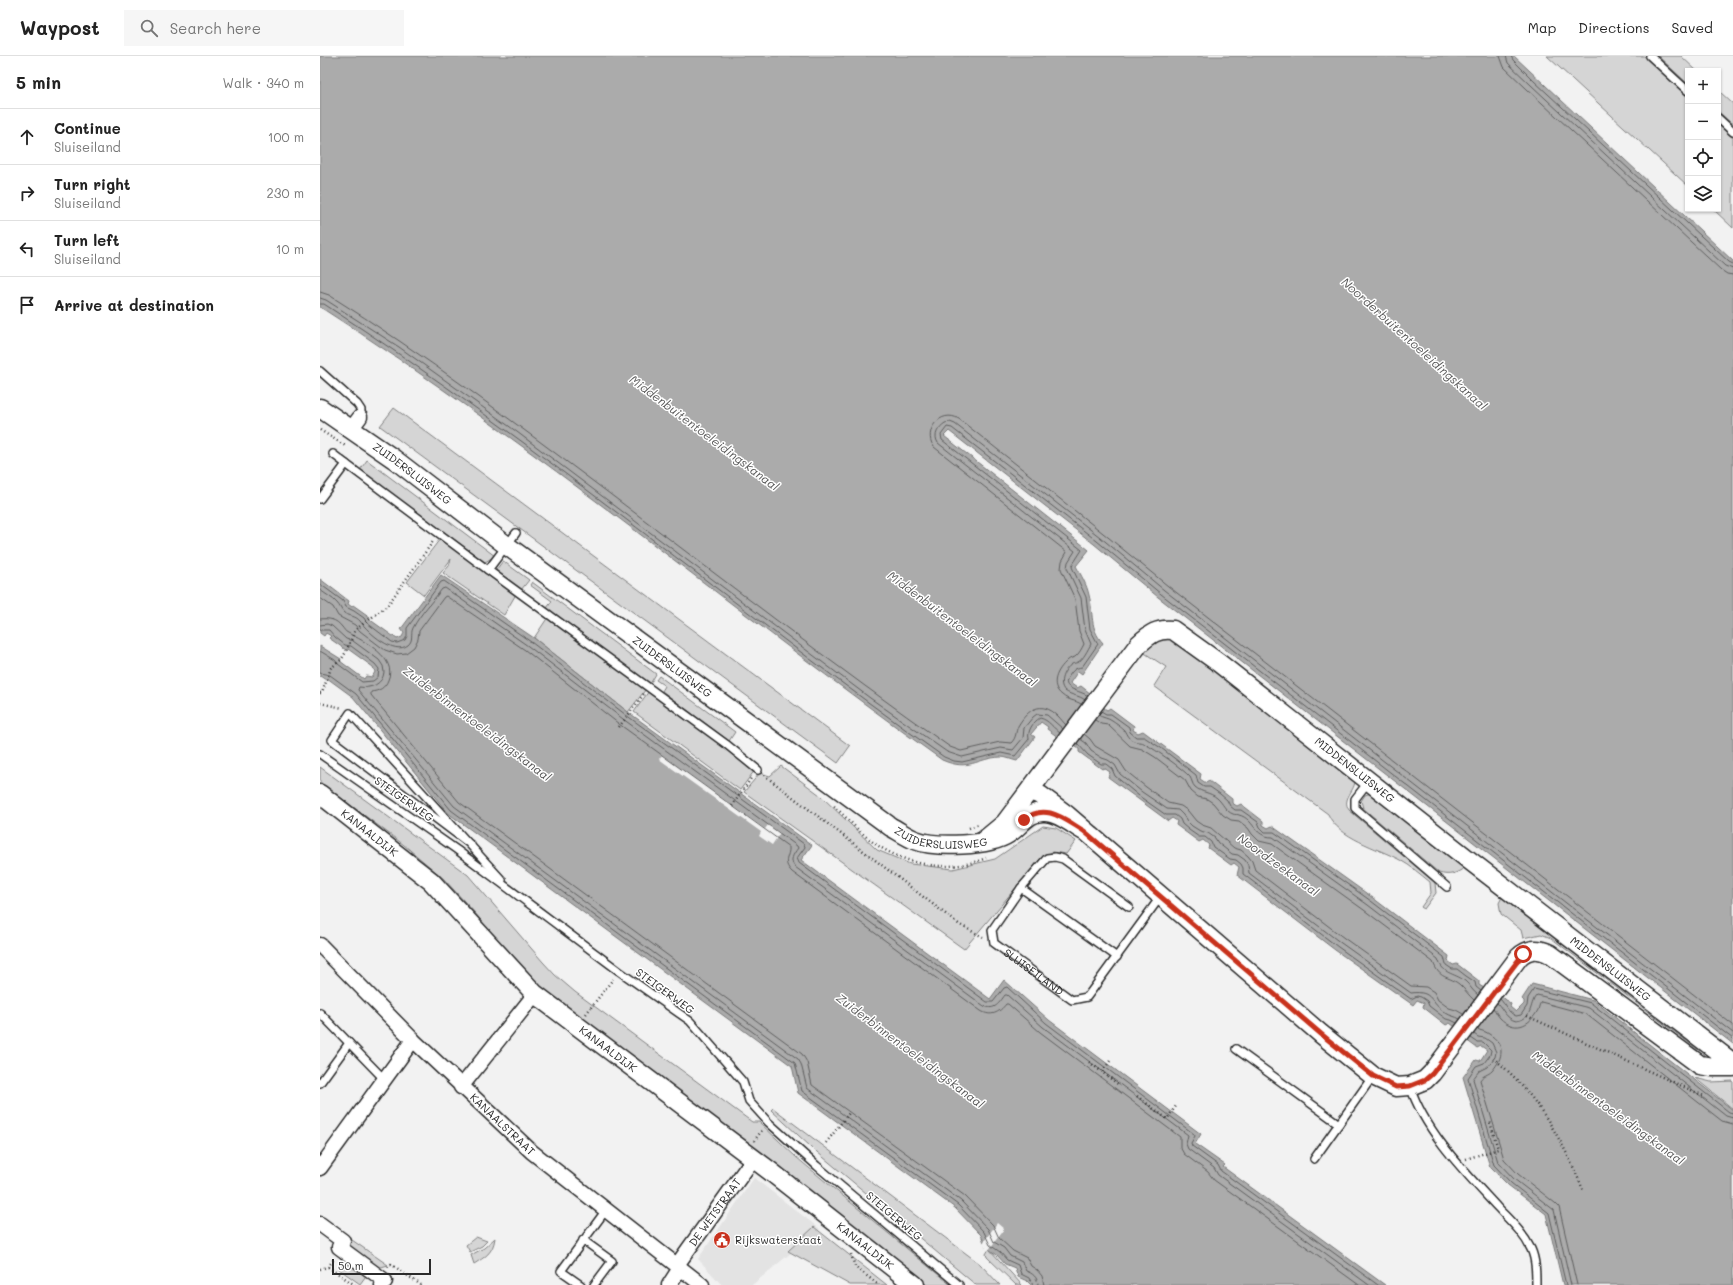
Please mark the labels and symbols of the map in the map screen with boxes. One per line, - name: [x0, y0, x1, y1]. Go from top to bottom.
- water label: Noorderbuitentoeleidingskanaal: [1339, 274, 1491, 413]
- water label: Middenbuitentoeleidingskanaal: [627, 371, 782, 494]
- street label: ZUIDERSLUISWEG: [370, 439, 455, 508]
- water label: Middenbuitentoeleidingskanaal: [885, 567, 1040, 690]
- street label: ZUIDERSLUISWEG: [630, 632, 715, 700]
- water label: Zuiderbinnentoeleidingskanaal: [400, 662, 555, 784]
- street label: MIDDENSLUISWEG: [1312, 733, 1398, 806]
- street label: STEIGERWEG: [372, 773, 437, 825]
- street label: KANAALDIJK: [338, 805, 402, 860]
- route end: [1015, 811, 1033, 829]
- street label: ZUIDERSLUISWEG: [892, 823, 989, 852]
- water label: Noordzeekanaal: [1235, 829, 1322, 899]
- street label: MIDDENSLUISWEG: [1567, 933, 1654, 1004]
- street label: SLUISEILAND: [1001, 945, 1067, 999]
- route start: [1514, 945, 1532, 963]
- street label: STEIGERWEG: [633, 964, 698, 1017]
- water label: Zuiderbinnentoeleidingskanaal: [833, 989, 988, 1111]
- street label: KANAALDIJK: [576, 1022, 640, 1075]
- water label: Middenbinnentoeleidingskanaal: [1529, 1047, 1688, 1168]
- street label: KANAALSTRAAT: [467, 1090, 539, 1158]
- street label: DE WETSTRAAT: [685, 1175, 744, 1249]
- street label: STEIGERWEG: [863, 1188, 926, 1244]
- street label: KANAALDIJK: [834, 1218, 897, 1273]
- public building icon: Rijkswaterstaat: [712, 1230, 732, 1250]
- place label: Rijkswaterstaat: [735, 1232, 822, 1247]
- scale bar: [332, 1257, 431, 1276]

